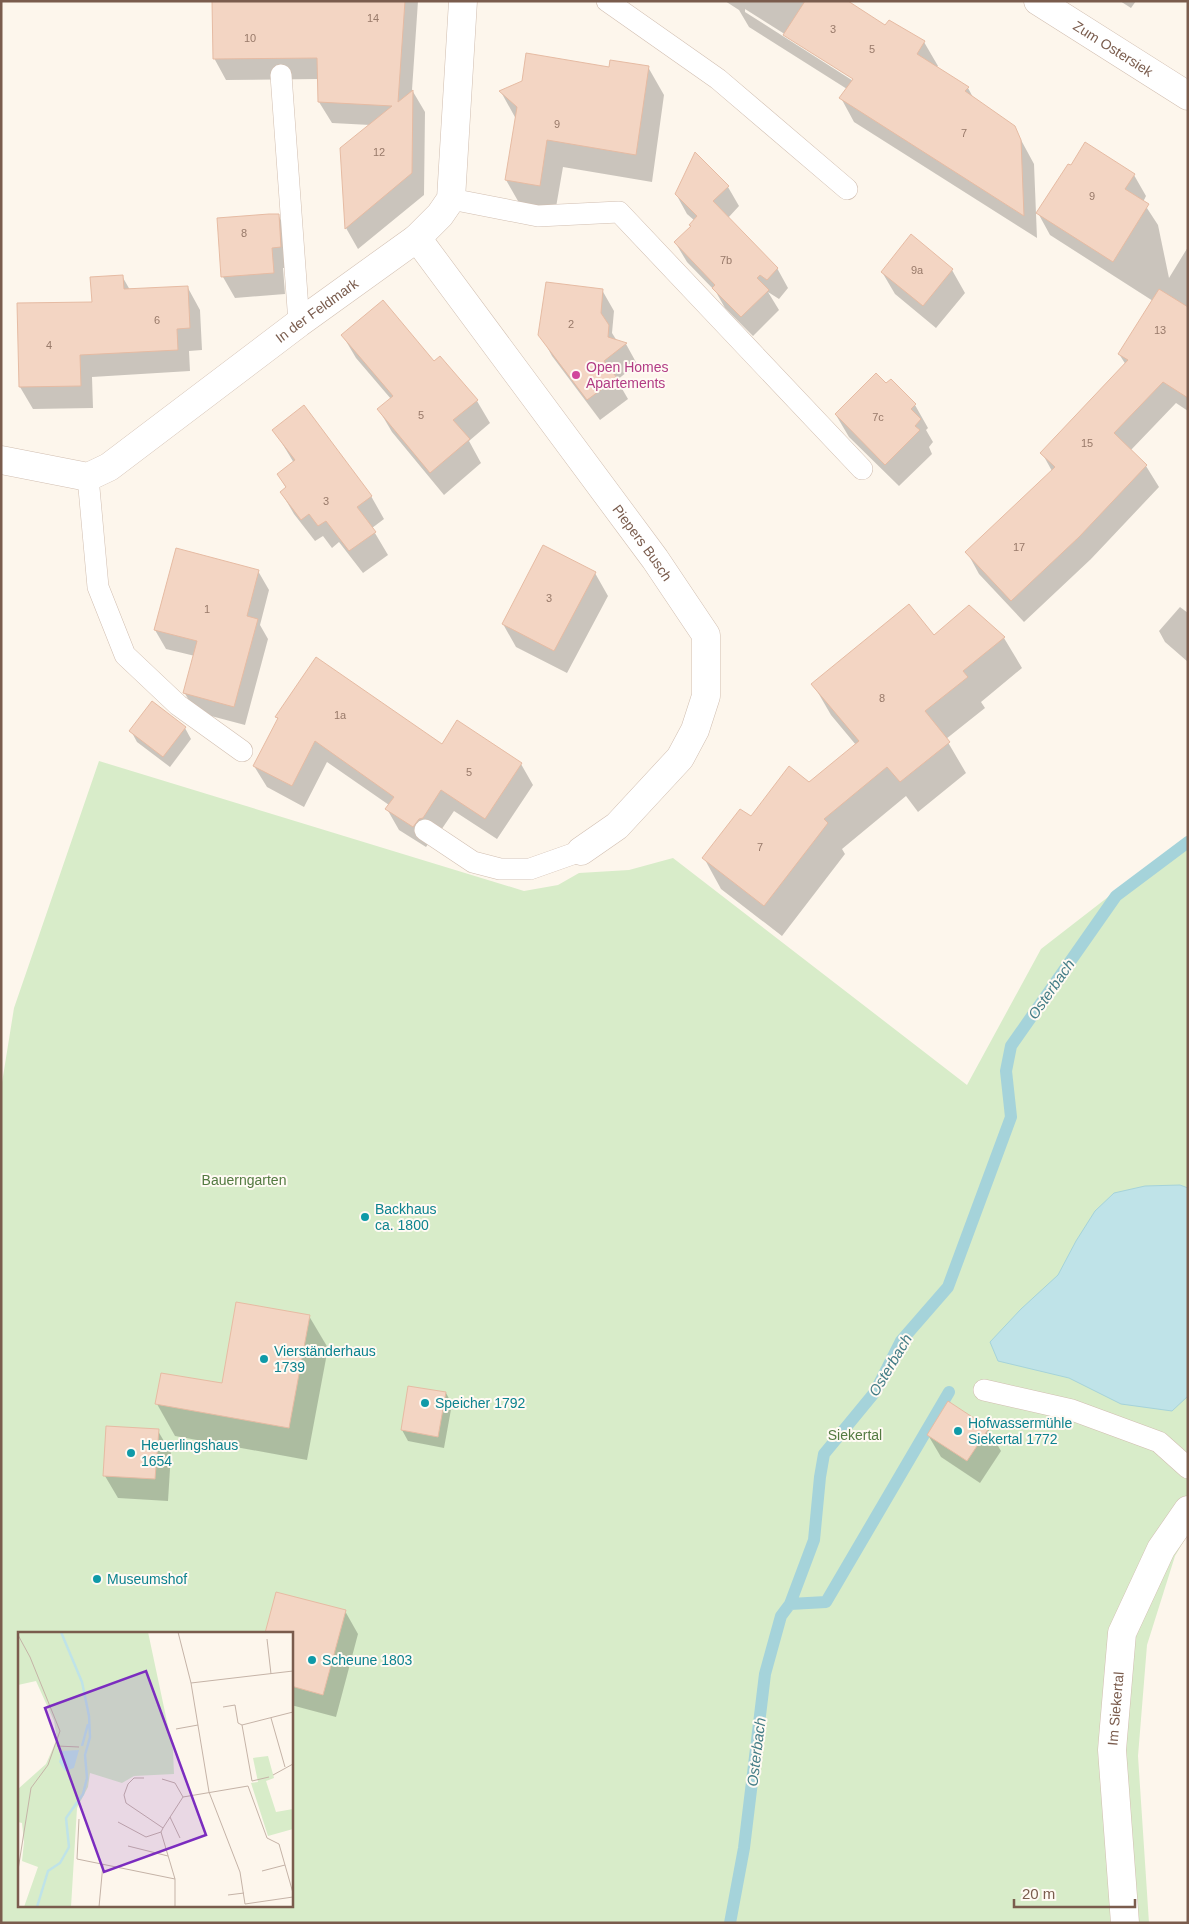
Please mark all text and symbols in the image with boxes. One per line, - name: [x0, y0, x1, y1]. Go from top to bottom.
- house number: 14: [367, 12, 379, 24]
- street label: Zum Ostersiek: [1070, 17, 1157, 80]
- house number: 3: [830, 23, 836, 35]
- house number: 10: [244, 32, 256, 44]
- house number: 5: [869, 43, 875, 55]
- house number: 9: [554, 118, 560, 130]
- house number: 7: [961, 127, 967, 139]
- house number: 12: [373, 146, 385, 158]
- house number: 9: [1089, 190, 1095, 202]
- house number: 8: [241, 227, 247, 239]
- house number: 7b: [720, 254, 732, 266]
- house number: 9a: [911, 264, 924, 276]
- street label: In der Feldmark: [272, 275, 362, 346]
- house number: 6: [154, 314, 160, 326]
- house number: 2: [568, 318, 574, 330]
- house number: 13: [1154, 324, 1166, 336]
- house number: 4: [46, 339, 52, 351]
- place label: Open Homes Apartements: [586, 359, 668, 391]
- marker: Open Homes Apartements: [570, 369, 582, 381]
- house number: 5: [418, 409, 424, 421]
- house number: 7c: [872, 411, 884, 423]
- house number: 15: [1081, 437, 1093, 449]
- house number: 3: [323, 495, 329, 507]
- street label: Piepers Busch: [609, 501, 675, 584]
- house number: 17: [1013, 541, 1025, 553]
- house number: 3: [546, 592, 552, 604]
- house number: 1: [204, 603, 210, 615]
- house number: 8: [879, 692, 885, 704]
- house number: 1a: [334, 709, 347, 721]
- house number: 5: [466, 766, 472, 778]
- house number: 7: [757, 841, 763, 853]
- water label: Osterbach: [1024, 956, 1078, 1022]
- park label: Bauerngarten: [202, 1172, 286, 1188]
- place label: Backhaus ca. 1800: [375, 1201, 436, 1233]
- marker: Backhaus ca. 1800: [359, 1211, 371, 1223]
- water label: Osterbach: [865, 1331, 915, 1399]
- place label: Vierständerhaus 1739: [274, 1343, 376, 1375]
- marker: Vierständerhaus 1739: [258, 1353, 270, 1365]
- place label: Speicher 1792: [435, 1395, 526, 1411]
- marker: Speicher 1792: [419, 1397, 431, 1409]
- place label: Hofwassermühle Siekertal 1772: [968, 1415, 1072, 1447]
- marker: Hofwassermühle Siekertal 1772: [952, 1425, 964, 1437]
- park label: Siekertal: [828, 1427, 882, 1443]
- place label: Heuerlingshaus 1654: [141, 1437, 238, 1469]
- marker: Heuerlingshaus 1654: [125, 1447, 137, 1459]
- place label: Museumshof: [107, 1571, 187, 1587]
- marker: Museumshof: [91, 1573, 103, 1585]
- inset map: [18, 1632, 292, 1906]
- place label: Scheune 1803: [322, 1652, 413, 1668]
- marker: Scheune 1803: [306, 1654, 318, 1666]
- street label: Im Siekertal: [1104, 1671, 1127, 1746]
- water label: Osterbach: [743, 1717, 769, 1787]
- scale bar: [1014, 1876, 1135, 1908]
- text: 20 m: [1022, 1885, 1055, 1902]

